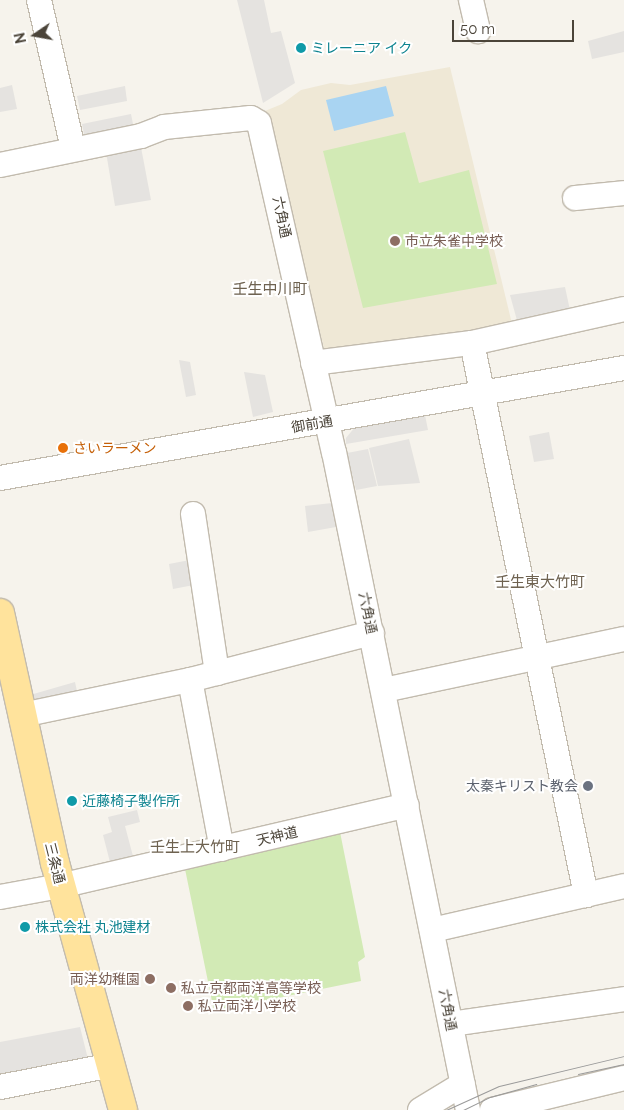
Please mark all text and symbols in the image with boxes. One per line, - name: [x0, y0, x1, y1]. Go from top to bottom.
- north arrow: [10, 10, 60, 60]
- scale bar: [454, 10, 576, 42]
- text: 50 m: [460, 20, 495, 38]
- text: N: [11, 31, 29, 45]
- place label: ミレーニア イク: [311, 40, 413, 56]
- marker: ミレーニア イク: [295, 42, 307, 54]
- street label: 六角通: [269, 195, 295, 239]
- place label: 市立朱雀中学校: [405, 233, 503, 249]
- marker: 市立朱雀中学校: [389, 235, 401, 247]
- district label: 壬生中川町: [233, 281, 307, 299]
- street label: 御前通: [290, 412, 334, 436]
- place label: さいラーメン: [73, 440, 157, 456]
- marker: さいラーメン: [57, 442, 69, 454]
- district label: 壬生東大竹町: [495, 574, 585, 592]
- street label: 六角通: [355, 591, 381, 635]
- place label: 太秦キリスト教会: [466, 778, 578, 794]
- marker: 太秦キリスト教会: [582, 780, 594, 792]
- place label: 近藤椅子製作所: [82, 793, 180, 809]
- marker: 近藤椅子製作所: [66, 795, 78, 807]
- street label: 天神道: [255, 823, 299, 849]
- district label: 壬生上大竹町: [150, 839, 240, 857]
- street label: 三条通: [42, 841, 68, 885]
- place label: 株式会社 丸池建材: [35, 919, 151, 935]
- marker: 株式会社 丸池建材: [19, 921, 31, 933]
- place label: 両洋幼稚園: [70, 971, 140, 987]
- marker: 両洋幼稚園: [144, 973, 156, 985]
- place label: 私立京都両洋高等学校: [181, 980, 321, 996]
- marker: 私立京都両洋高等学校: [165, 982, 177, 994]
- street label: 六角通: [436, 988, 460, 1032]
- place label: 私立両洋小学校: [198, 998, 296, 1014]
- marker: 私立両洋小学校: [182, 1000, 194, 1012]

